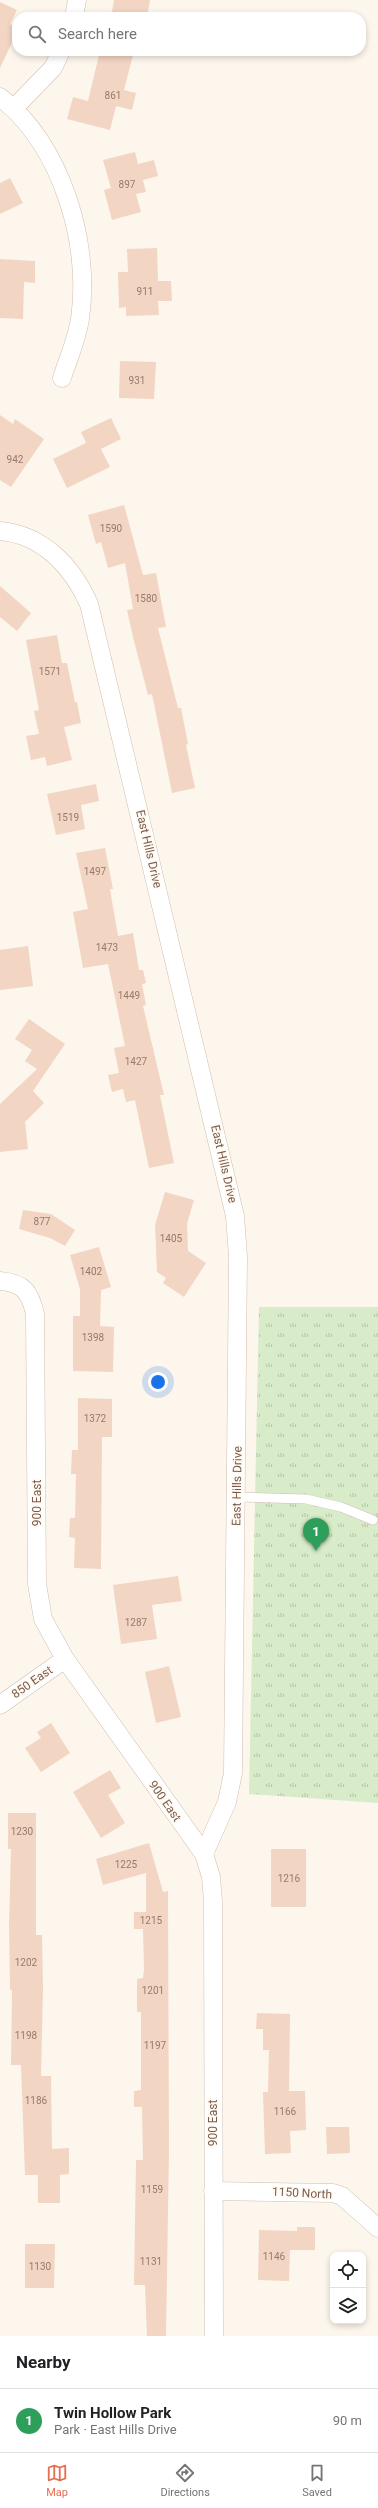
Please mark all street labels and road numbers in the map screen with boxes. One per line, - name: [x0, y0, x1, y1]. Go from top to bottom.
- street label: East Hills Drive: [133, 809, 165, 889]
- street label: East Hills Drive: [208, 1124, 240, 1204]
- street label: East Hills Drive: [229, 1446, 245, 1526]
- street label: 900 East: [30, 1480, 44, 1526]
- street label: 850 East: [9, 1663, 55, 1701]
- street label: 900 East: [146, 1778, 184, 1824]
- street label: 900 East: [206, 2100, 220, 2146]
- street label: 1150 North: [272, 2184, 332, 2202]

